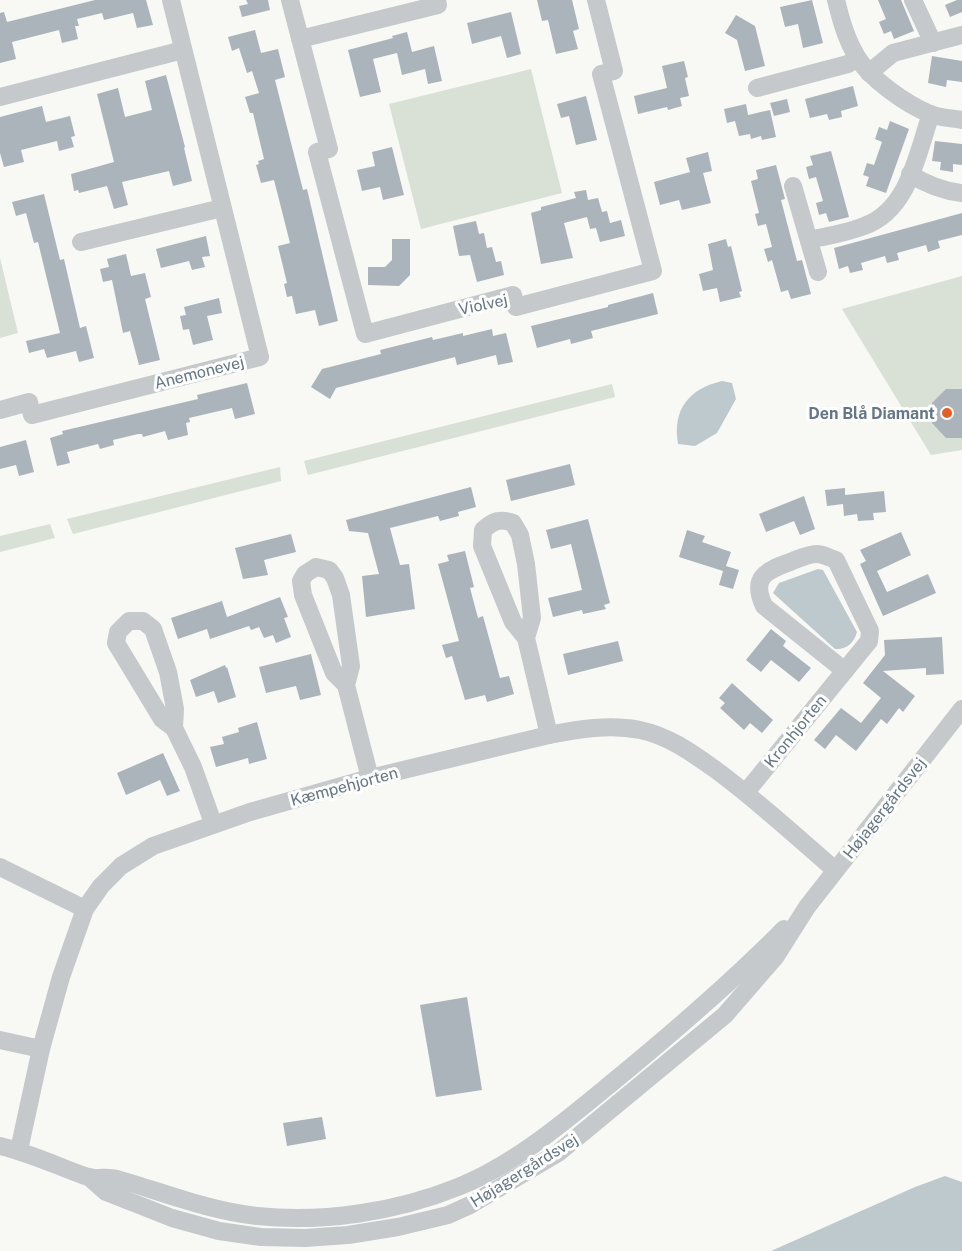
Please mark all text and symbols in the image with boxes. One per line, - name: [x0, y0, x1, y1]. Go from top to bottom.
- street label: Violvej: [457, 290, 509, 319]
- street label: Anemonevej: [152, 352, 246, 393]
- place label: Den Blå Diamant: [808, 404, 935, 423]
- marker: Den Blå Diamant: [940, 406, 954, 420]
- street label: Kronhjorten: [760, 691, 831, 772]
- street label: Højagergårdsvej: [839, 754, 930, 863]
- street label: Kæmpehjorten: [288, 763, 400, 810]
- street label: Højagergårdsvej: [467, 1130, 581, 1211]

